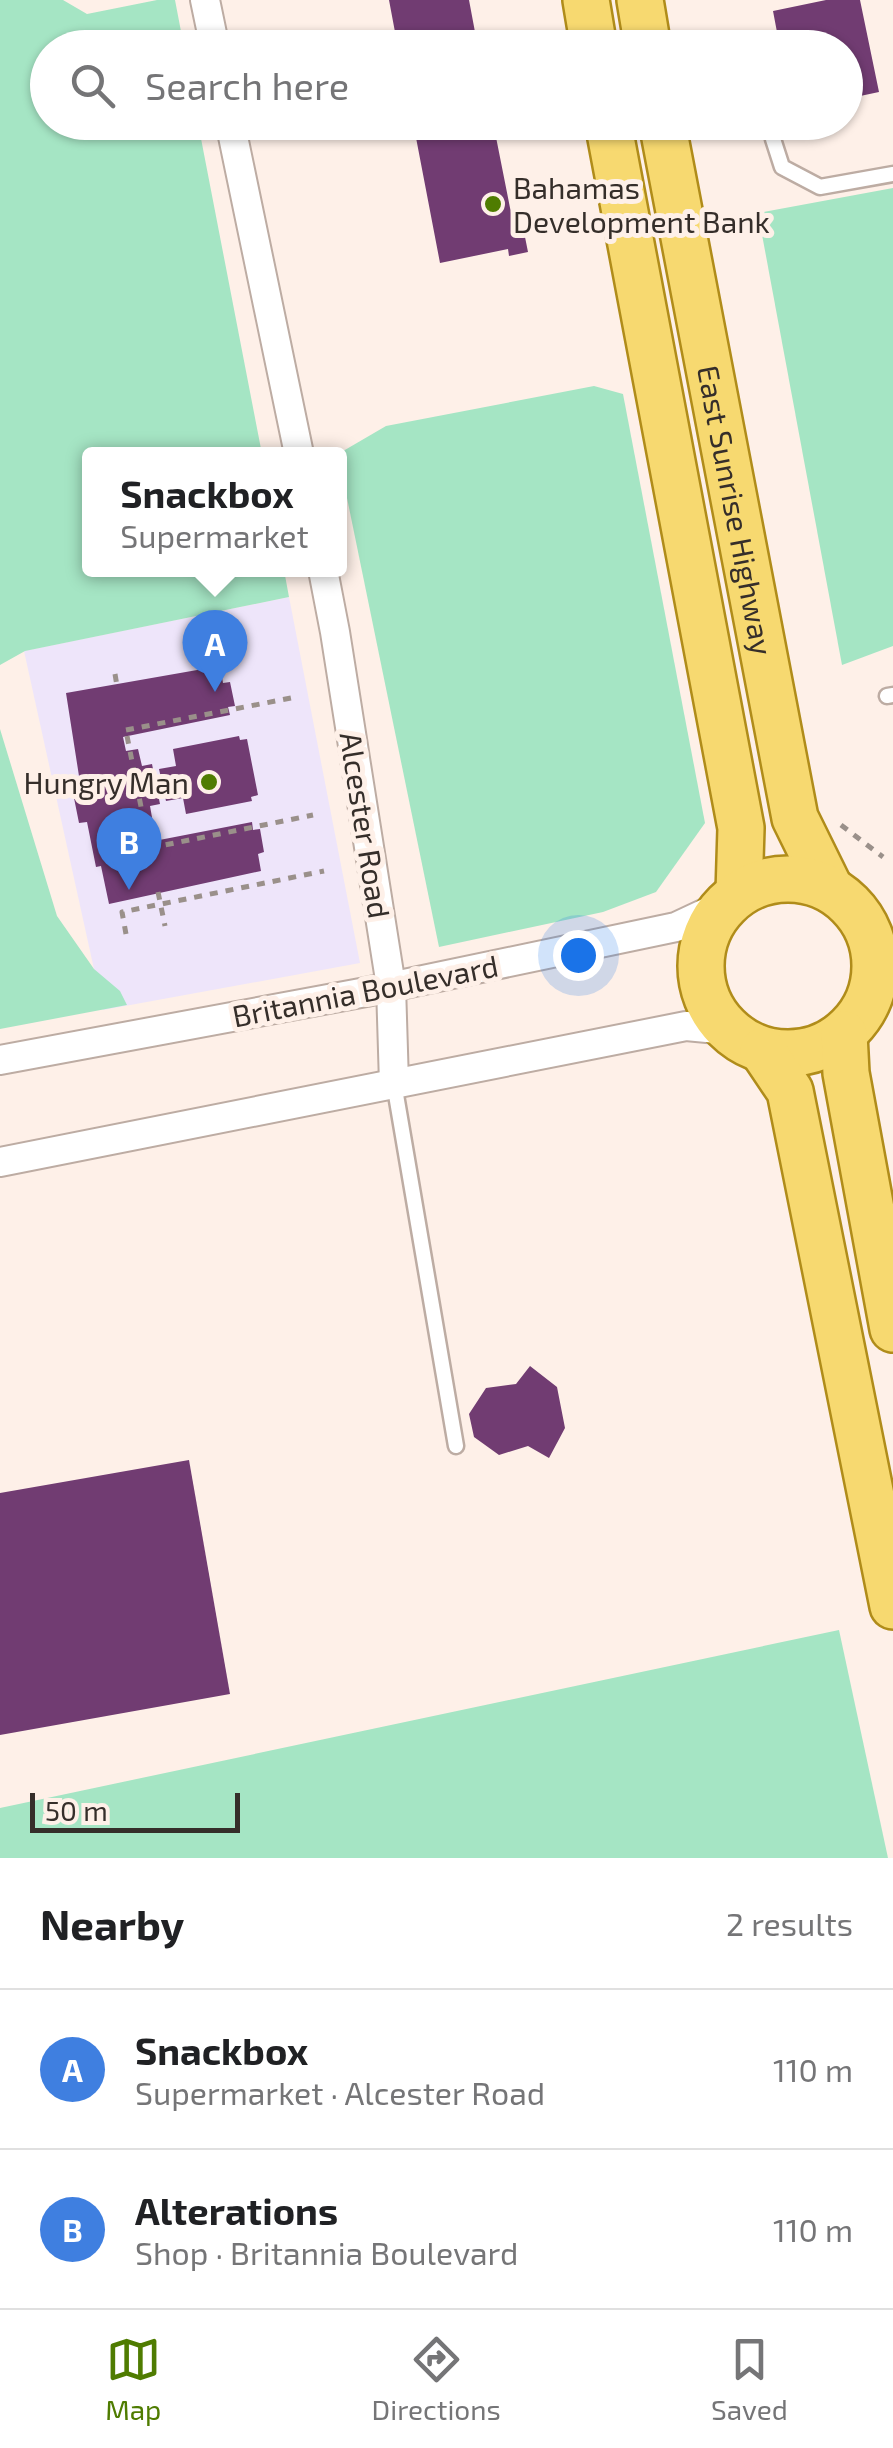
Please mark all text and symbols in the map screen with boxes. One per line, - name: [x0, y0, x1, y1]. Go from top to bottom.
- search box: [30, 30, 863, 140]
- icon: search: [65, 58, 120, 113]
- text: Search here: [145, 62, 349, 108]
- place label: Bahamas Development Bank: [513, 169, 770, 239]
- marker: Bahamas Development Bank: [482, 193, 504, 215]
- street label: East Sunrise Highway: [691, 362, 781, 658]
- popup: [82, 447, 347, 577]
- text: Snackbox: [120, 470, 294, 516]
- text: Supermarket: [120, 516, 309, 554]
- pin: A: [182, 610, 248, 692]
- street label: Alcester Road: [334, 729, 398, 921]
- place label: Hungry Man: [24, 764, 189, 800]
- marker: Hungry Man: [198, 771, 220, 793]
- pin: B: [96, 808, 162, 890]
- your location: [553, 930, 604, 981]
- street label: Britannia Boulevard: [229, 947, 501, 1033]
- scale bar: [30, 1788, 240, 1832]
- text: 50 m: [45, 1793, 108, 1827]
- text: Nearby: [40, 1898, 184, 1948]
- text: 2 results: [726, 1904, 853, 1942]
- text: Snackbox: [135, 2027, 308, 2073]
- text: A: [62, 2050, 83, 2088]
- text: 110 m: [773, 2050, 853, 2088]
- text: Supermarket · Alcester Road: [135, 2073, 545, 2111]
- text: Alterations: [135, 2187, 338, 2233]
- text: B: [62, 2210, 83, 2248]
- text: 110 m: [773, 2210, 853, 2248]
- text: Shop · Britannia Boulevard: [135, 2233, 518, 2271]
- tab: Map: [105, 2332, 161, 2426]
- tab: Directions: [372, 2332, 501, 2426]
- tab: Saved: [711, 2332, 788, 2426]

